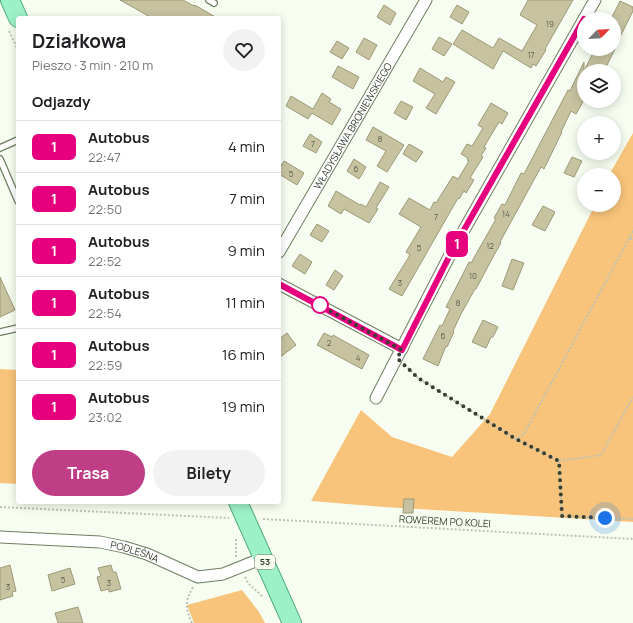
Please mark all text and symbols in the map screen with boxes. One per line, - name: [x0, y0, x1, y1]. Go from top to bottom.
- north arrow: [577, 12, 621, 56]
- map controls: [577, 12, 621, 212]
- house number: 19: [546, 18, 554, 29]
- text: Działkowa: [32, 28, 126, 54]
- button: heart: [223, 29, 265, 71]
- house number: 17: [527, 49, 535, 60]
- text: Pieszo · 3 min · 210 m: [32, 56, 153, 74]
- street label: WŁADYSŁAWA BRONIEWSKIEGO: [310, 60, 395, 192]
- button: layers: [577, 64, 621, 108]
- text: Odjazdy: [32, 91, 91, 112]
- button: +: [577, 116, 621, 160]
- text: Autobus: [88, 127, 150, 148]
- house number: 8: [378, 133, 383, 144]
- text: 4 min: [228, 136, 265, 157]
- text: 1: [51, 137, 57, 156]
- house number: 7: [311, 138, 315, 149]
- text: 22:47: [88, 148, 121, 166]
- house number: 6: [354, 163, 359, 174]
- house number: 5: [289, 168, 294, 179]
- button: −: [577, 168, 621, 212]
- text: Autobus: [88, 179, 150, 200]
- text: 7 min: [229, 188, 265, 209]
- text: 1: [51, 189, 57, 208]
- text: 22:50: [88, 200, 122, 218]
- house number: 14: [502, 208, 510, 219]
- house number: 7: [434, 211, 438, 222]
- text: Autobus: [88, 231, 150, 252]
- line badge: 1: [444, 231, 470, 257]
- text: 1: [454, 234, 460, 253]
- text: 9 min: [228, 240, 265, 261]
- house number: 12: [486, 240, 494, 251]
- text: 1: [51, 241, 57, 260]
- house number: 5: [417, 242, 422, 253]
- text: 22:52: [88, 252, 121, 270]
- house number: 10: [469, 270, 477, 281]
- house number: 3: [398, 277, 402, 288]
- text: Autobus: [88, 283, 150, 304]
- text: 11 min: [225, 292, 265, 313]
- text: 1: [51, 293, 57, 312]
- unlabelled marker: [311, 296, 329, 314]
- house number: 8: [456, 297, 461, 308]
- text: 22:54: [88, 304, 122, 322]
- house number: 6: [441, 330, 446, 341]
- text: Autobus: [88, 335, 150, 356]
- house number: 2: [327, 337, 332, 348]
- text: 16 min: [222, 344, 265, 365]
- text: 1: [51, 345, 57, 364]
- house number: 4: [356, 352, 361, 363]
- text: 22:59: [88, 356, 122, 374]
- text: Autobus: [88, 387, 150, 408]
- text: 19 min: [222, 396, 265, 417]
- text: 1: [51, 397, 57, 416]
- text: 23:02: [88, 408, 122, 426]
- button: Trasa: [32, 450, 145, 496]
- button: Bilety: [153, 450, 265, 496]
- your location: [595, 508, 615, 528]
- street label: ROWEREM PO KOLEI: [399, 512, 491, 530]
- street label: PODLEŚNA: [109, 537, 162, 566]
- road number: 53: [255, 555, 275, 569]
- house number: 5: [61, 574, 66, 585]
- house number: 3: [107, 577, 111, 588]
- house number: 3: [6, 581, 10, 592]

